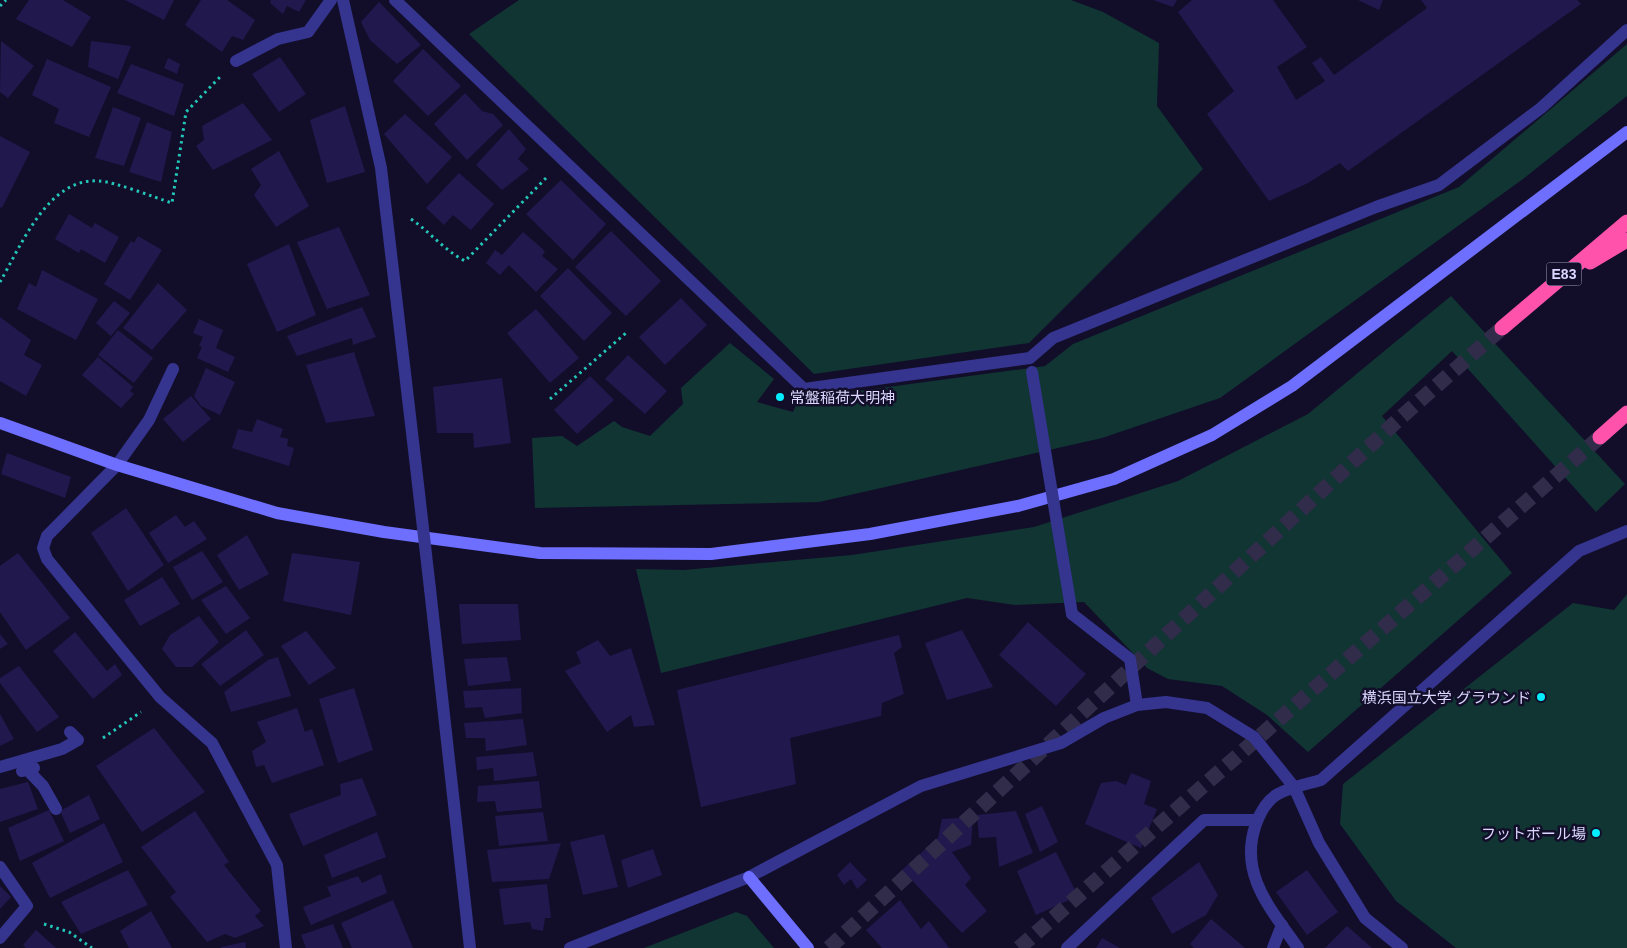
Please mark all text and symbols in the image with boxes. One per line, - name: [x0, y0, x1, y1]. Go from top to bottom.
- road number: E83: [1546, 262, 1582, 286]
- place label: 常盤稲荷大明神: [790, 389, 895, 406]
- marker: 常盤稲荷大明神: [774, 391, 786, 403]
- place label: 横浜国立大学 グラウンド: [1362, 689, 1531, 706]
- marker: 横浜国立大学 グラウンド: [1535, 691, 1547, 703]
- place label: フットボール場: [1481, 825, 1586, 842]
- marker: フットボール場: [1590, 827, 1602, 839]

